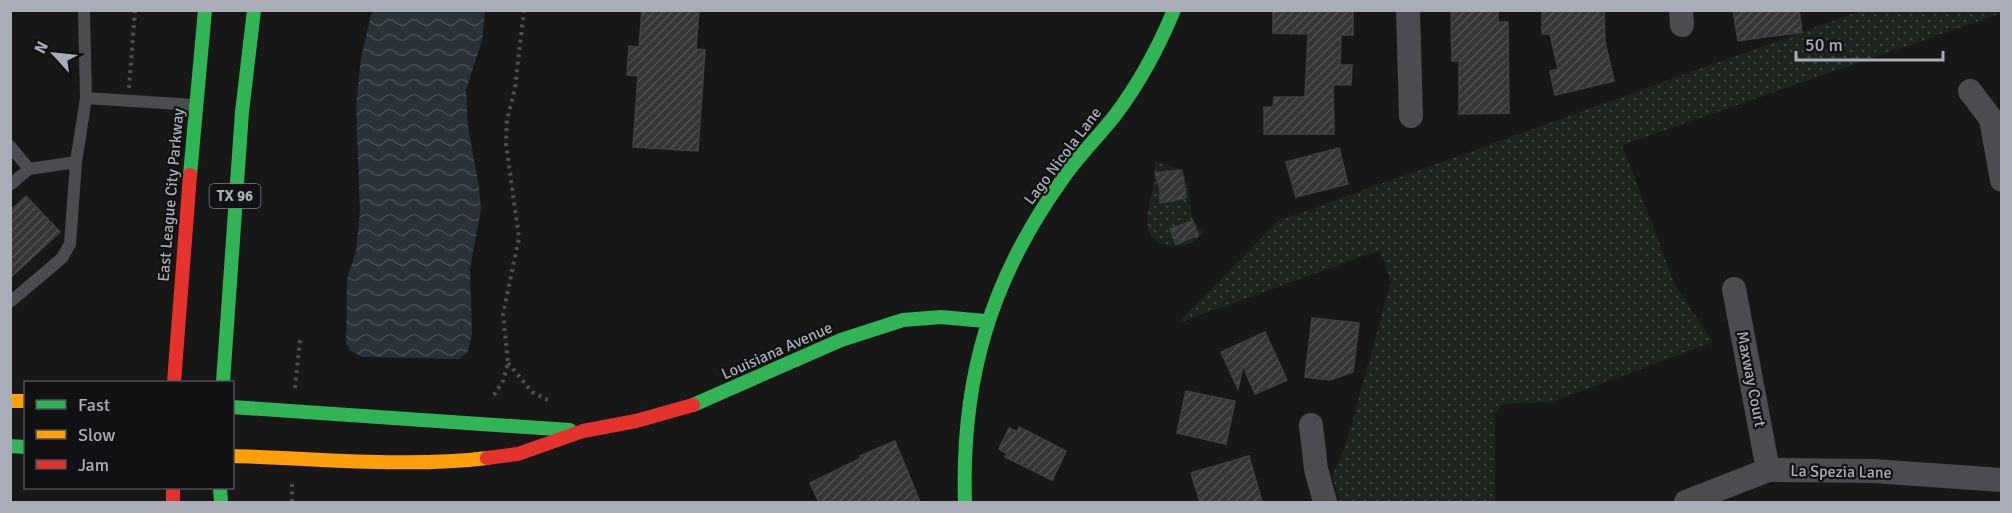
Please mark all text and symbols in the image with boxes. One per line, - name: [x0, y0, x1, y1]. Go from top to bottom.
- north arrow: [24, 24, 84, 84]
- scale bar: [1796, 24, 1943, 62]
- text: 50 m: [1805, 34, 1843, 56]
- text: N: [30, 38, 53, 57]
- street label: Lago Nicola Lane: [1020, 103, 1106, 209]
- street label: East League City Parkway: [153, 107, 189, 283]
- road number: TX 96: [210, 184, 260, 208]
- street label: Louisiana Avenue: [718, 318, 836, 384]
- street label: Maxway Court: [1732, 329, 1770, 429]
- legend: [24, 381, 234, 489]
- text: Fast: [78, 394, 110, 416]
- text: Slow: [78, 424, 115, 446]
- text: Jam: [78, 454, 109, 476]
- street label: La Spezia Lane: [1790, 461, 1892, 483]

